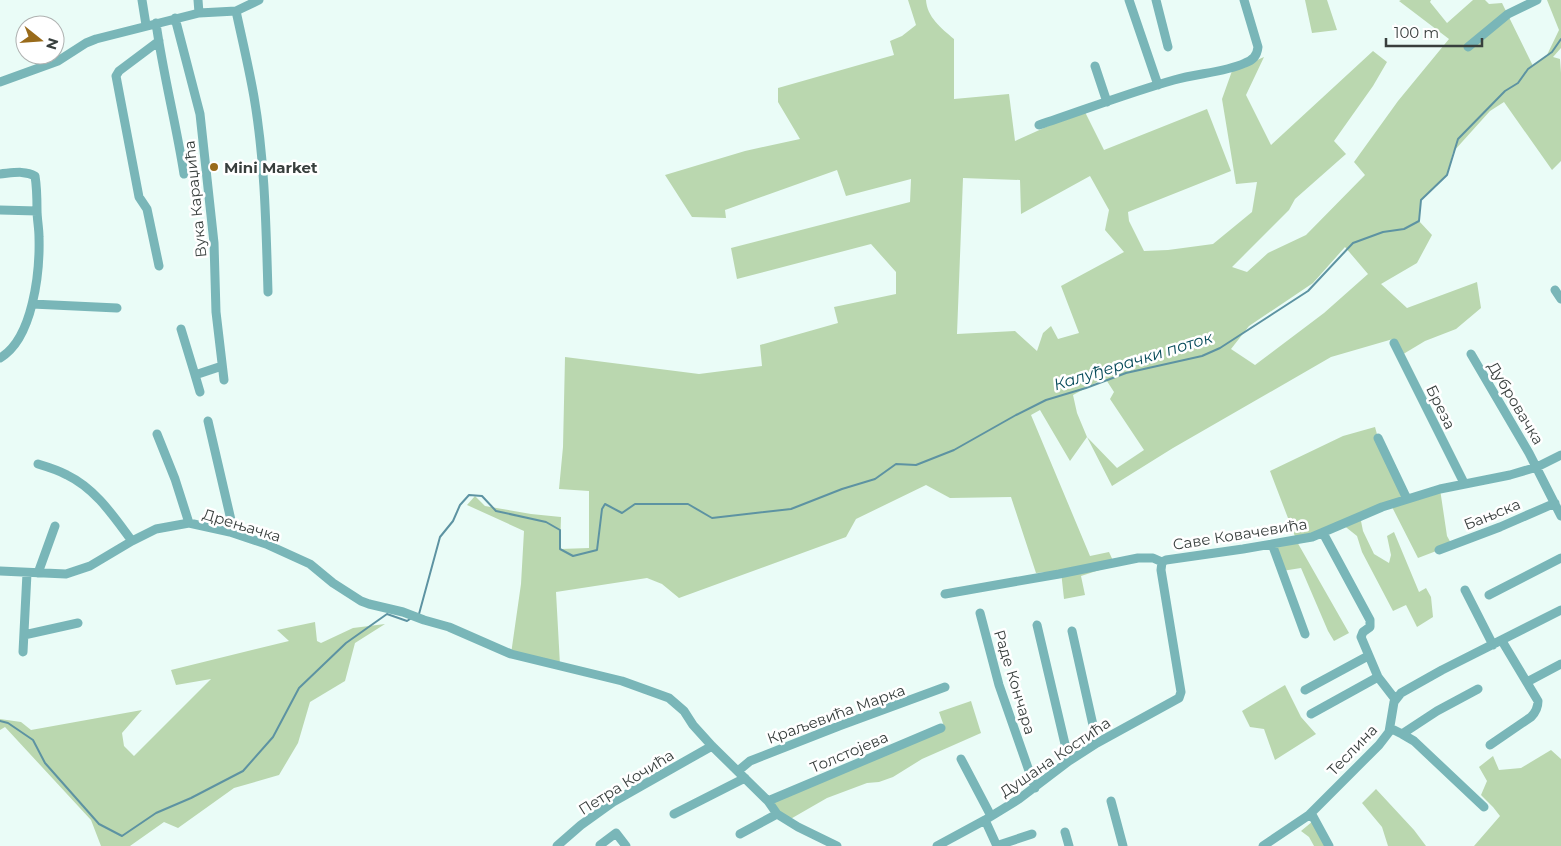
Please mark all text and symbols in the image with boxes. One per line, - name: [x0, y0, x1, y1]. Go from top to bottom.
- north arrow: [15, 15, 65, 65]
- scale bar: [1386, 15, 1482, 47]
- text: 100 m: [1394, 23, 1439, 42]
- text: N: [42, 36, 63, 52]
- street label: Вука Караџића: [179, 140, 211, 258]
- place label: Mini Market: [224, 158, 318, 177]
- marker: Mini Market: [208, 161, 220, 173]
- water label: Калуђерачки поток: [1051, 328, 1215, 394]
- street label: Дубровачка: [1484, 358, 1548, 448]
- street label: Бреза: [1422, 382, 1460, 432]
- street label: Бањска: [1461, 494, 1523, 534]
- street label: Дрењачка: [201, 504, 283, 546]
- street label: Саве Ковачевића: [1172, 514, 1308, 554]
- street label: Раде Кончара: [990, 627, 1040, 737]
- street label: Краљевића Марка: [764, 680, 908, 748]
- street label: Душана Костића: [996, 713, 1114, 801]
- street label: Теслина: [1323, 720, 1381, 780]
- street label: Толстојева: [807, 727, 891, 777]
- street label: Петра Кочића: [575, 745, 677, 819]

